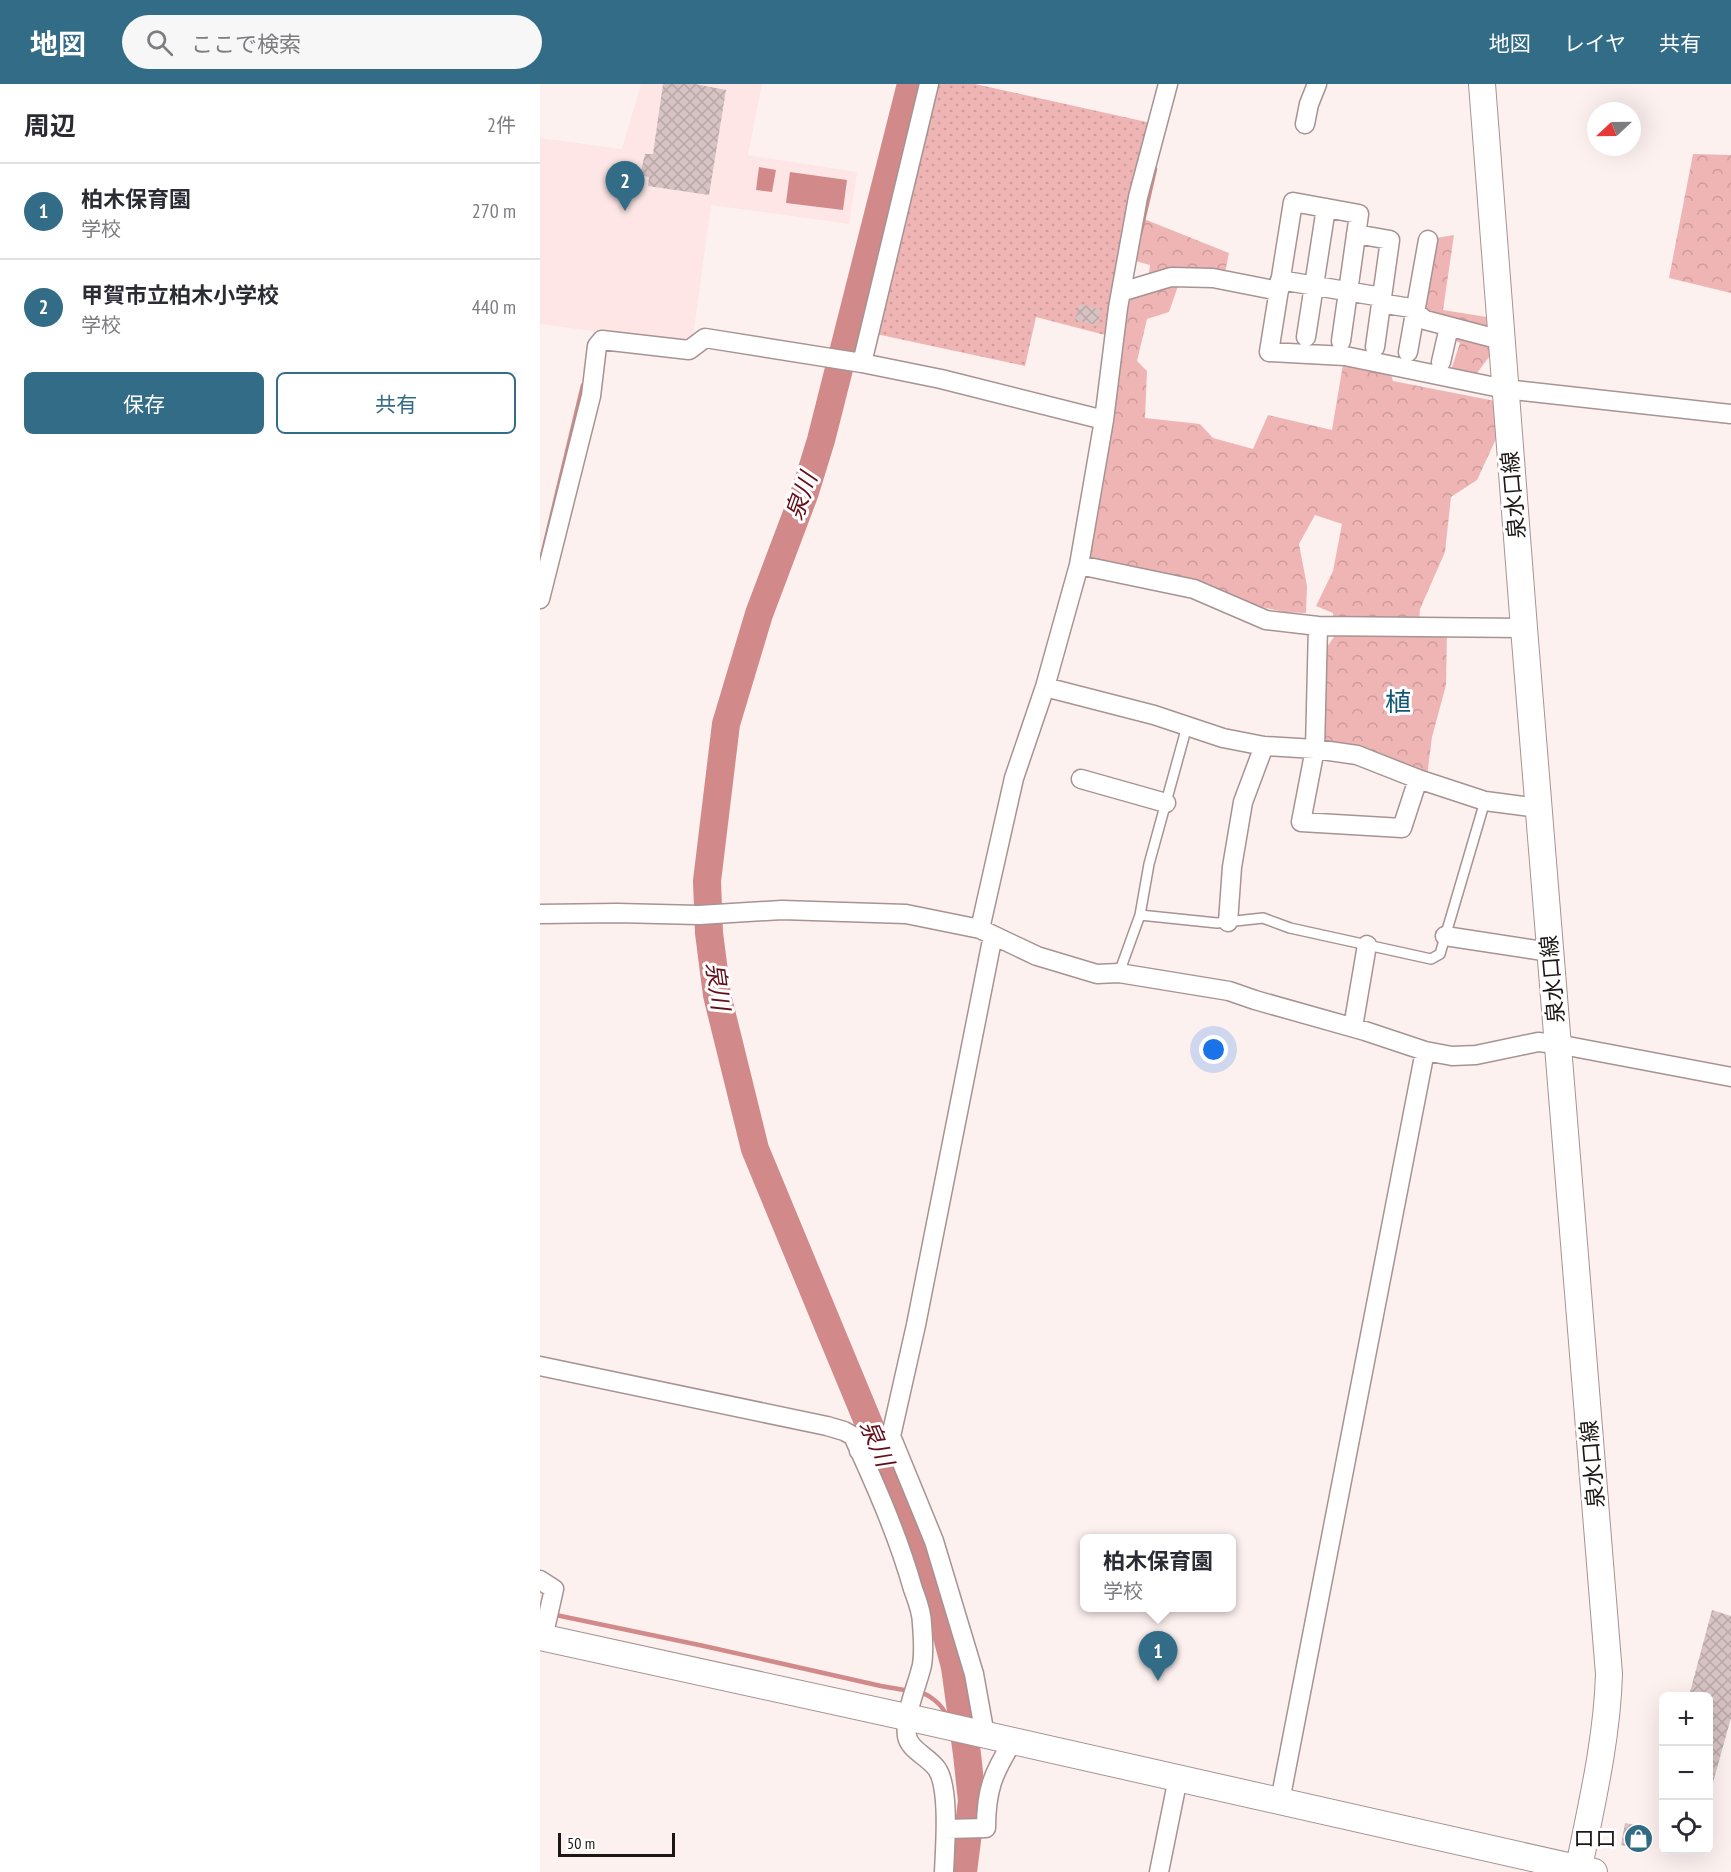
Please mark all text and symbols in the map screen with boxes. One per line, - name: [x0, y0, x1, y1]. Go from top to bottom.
- search box: [122, 15, 542, 69]
- text: 地図: [30, 25, 86, 62]
- icon: search: [143, 26, 176, 59]
- text: ここで検索: [191, 30, 301, 58]
- text: 地図: [1489, 30, 1531, 57]
- text: レイヤ: [1564, 30, 1626, 57]
- text: 共有: [1659, 30, 1701, 57]
- north arrow: [1587, 102, 1641, 156]
- text: 周辺: [24, 109, 76, 142]
- text: 2件: [487, 112, 516, 138]
- pin: 2: [606, 162, 644, 211]
- text: 柏木保育園: [81, 185, 191, 213]
- text: 1: [39, 198, 48, 224]
- text: 270 m: [472, 198, 516, 224]
- text: 学校: [81, 216, 121, 242]
- text: 甲賀市立柏木小学校: [81, 281, 279, 309]
- text: 2: [39, 294, 48, 320]
- text: 440 m: [472, 294, 516, 320]
- text: 学校: [81, 312, 121, 338]
- button: 保存: [24, 372, 264, 434]
- button: 共有: [276, 372, 516, 434]
- street label: 泉水口線: [1495, 450, 1531, 540]
- water label: 泉川: [778, 465, 825, 524]
- district label: 植: [1385, 685, 1411, 718]
- street label: 泉水口線: [1534, 934, 1570, 1024]
- water label: 泉川: [699, 960, 737, 1015]
- your location: [1199, 1035, 1228, 1064]
- water label: 泉川: [853, 1415, 902, 1474]
- street label: 泉水口線: [1574, 1419, 1610, 1509]
- popup: [1080, 1534, 1236, 1612]
- text: 柏木保育園: [1103, 1547, 1213, 1575]
- text: 学校: [1103, 1578, 1143, 1604]
- pin: 1: [1138, 1632, 1178, 1681]
- map controls: [1659, 1692, 1713, 1854]
- button: +: [1659, 1692, 1713, 1746]
- button: −: [1659, 1746, 1713, 1800]
- button: locate: [1659, 1800, 1713, 1854]
- shop icon: ロロ: [1622, 1822, 1654, 1854]
- place label: ロロ: [1573, 1824, 1617, 1852]
- scale bar: [558, 1830, 675, 1858]
- text: 50 m: [567, 1833, 595, 1853]

